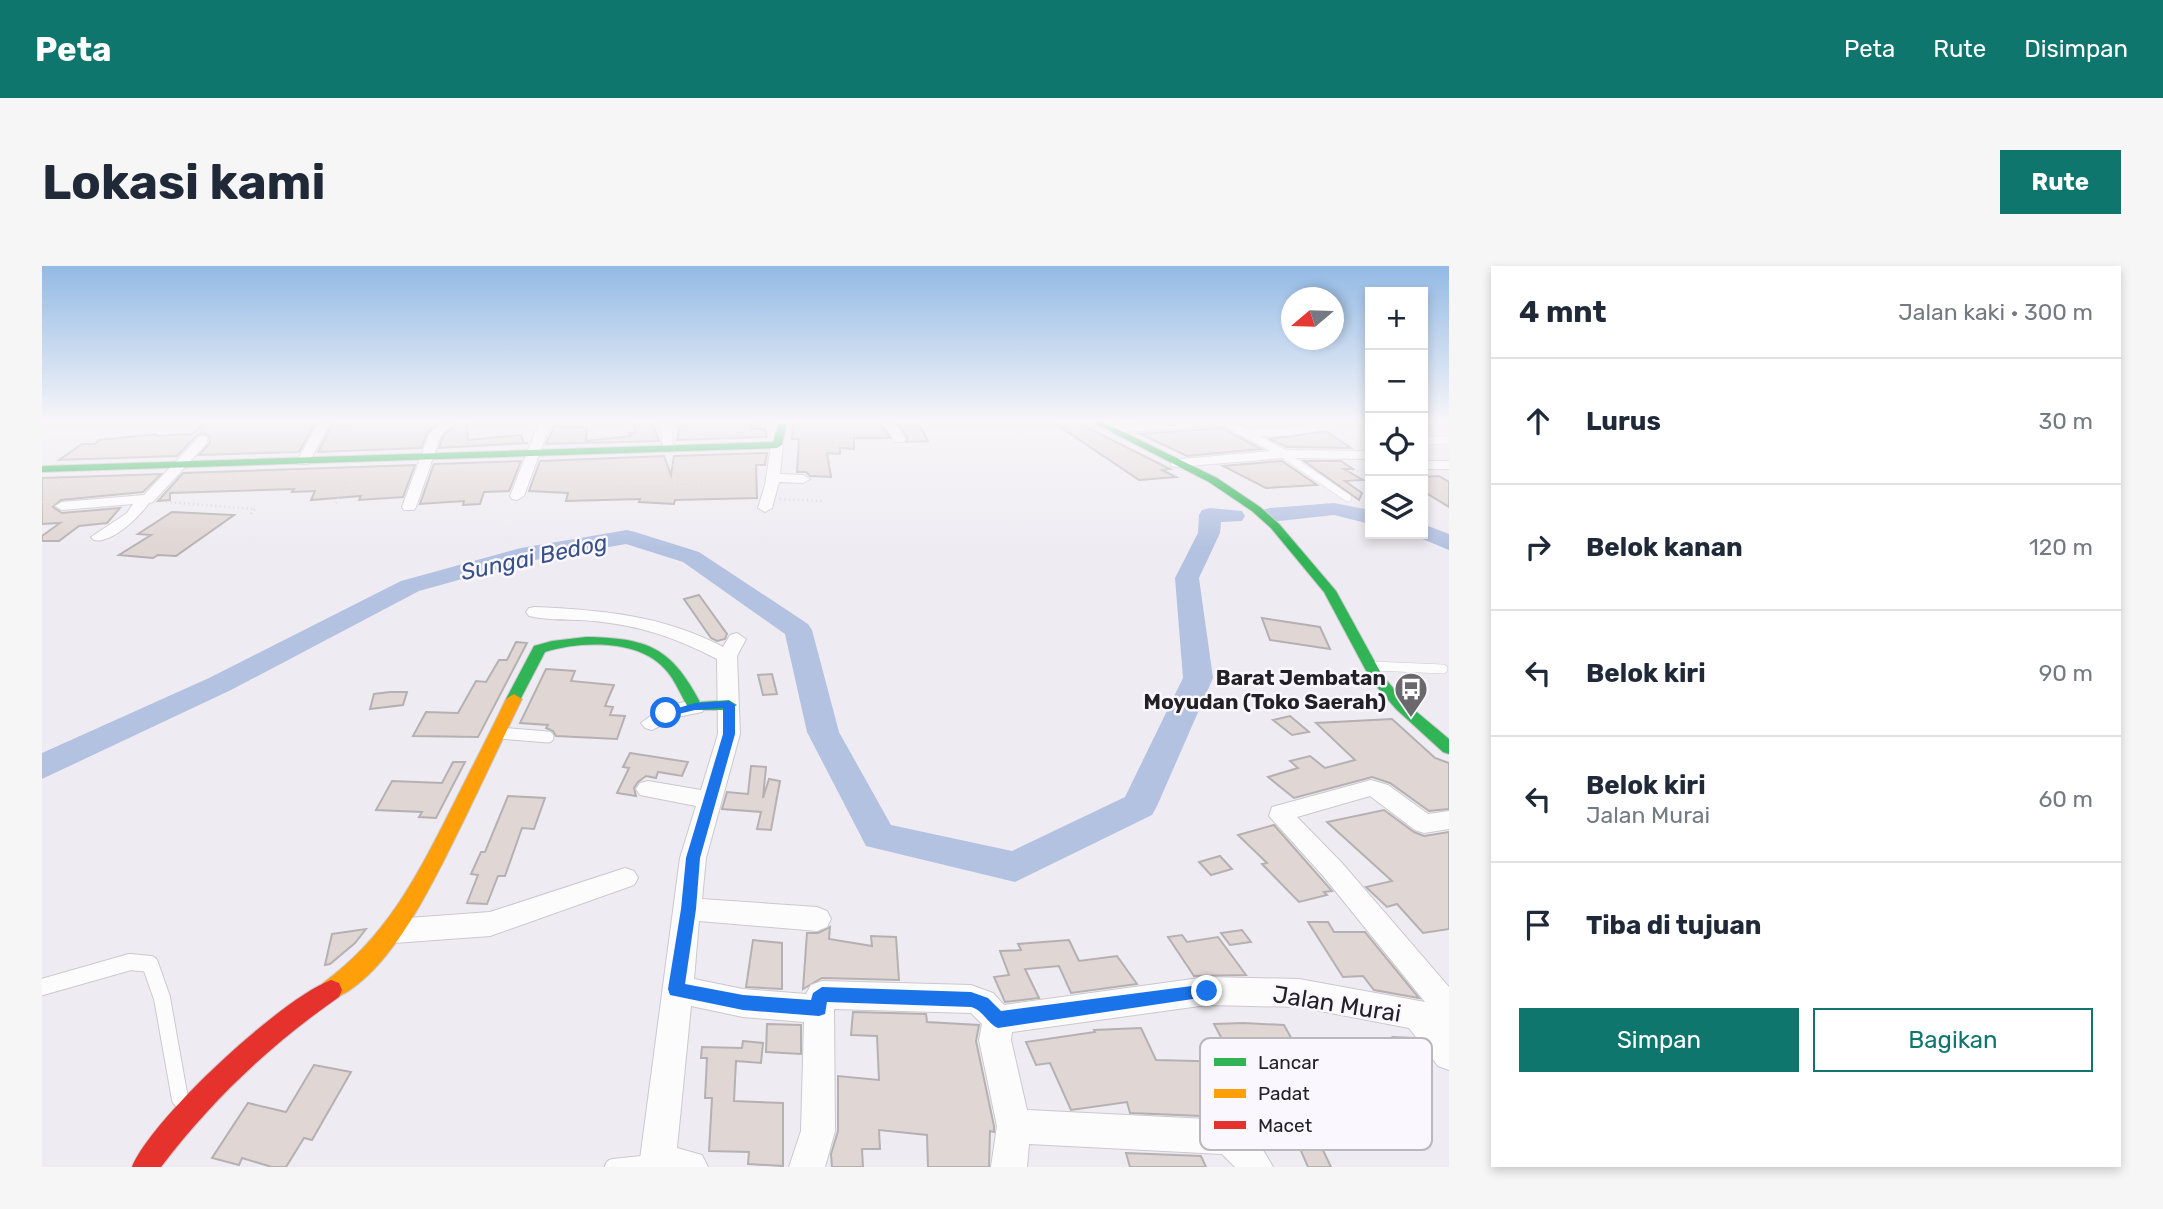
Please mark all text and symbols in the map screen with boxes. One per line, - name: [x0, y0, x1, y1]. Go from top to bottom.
- text: Peta: [35, 30, 112, 69]
- text: Peta: [1844, 35, 1895, 63]
- text: Rute: [1933, 35, 1986, 63]
- text: Disimpan: [2024, 35, 2128, 63]
- button: Rute: [2000, 150, 2121, 214]
- text: Lokasi kami: [42, 153, 326, 211]
- north arrow: [1281, 287, 1344, 350]
- map controls: [1365, 287, 1428, 539]
- button: +: [1365, 287, 1428, 350]
- text: 4 mnt: [1519, 294, 1607, 330]
- text: Jalan kaki · 300 m: [1898, 298, 2093, 326]
- button: −: [1365, 350, 1428, 413]
- icon: ahead: [1519, 402, 1557, 440]
- text: Lurus: [1586, 406, 1661, 437]
- text: 30 m: [2038, 407, 2093, 435]
- button: locate: [1365, 413, 1428, 476]
- button: layers: [1365, 476, 1428, 539]
- water label: Sungai Bedog: [458, 528, 610, 586]
- icon: right: [1519, 528, 1557, 566]
- text: Belok kanan: [1586, 532, 1743, 563]
- text: 120 m: [2029, 533, 2093, 561]
- icon: left: [1519, 654, 1557, 692]
- text: Belok kiri: [1586, 658, 1706, 689]
- text: 90 m: [2039, 659, 2093, 687]
- place label: Barat Jembatan Moyudan (Toko Saerah): [1144, 665, 1386, 714]
- bus stop icon: Barat Jembatan Moyudan (Toko Saerah): [1392, 670, 1430, 719]
- route start: [650, 697, 681, 728]
- text: Belok kiri: [1586, 770, 1706, 801]
- icon: left: [1519, 780, 1557, 818]
- text: 60 m: [2038, 785, 2093, 813]
- text: Jalan Murai: [1586, 801, 1710, 829]
- icon: arrive: [1519, 906, 1557, 944]
- text: Tiba di tujuan: [1586, 910, 1761, 941]
- route end: [1191, 975, 1222, 1006]
- street label: Jalan Murai: [1271, 980, 1403, 1028]
- button: Simpan: [1519, 1008, 1799, 1072]
- button: Bagikan: [1813, 1008, 2093, 1072]
- legend: [1200, 1038, 1432, 1150]
- text: Lancar: [1258, 1051, 1320, 1074]
- text: Padat: [1258, 1082, 1310, 1105]
- text: Macet: [1258, 1114, 1313, 1137]

